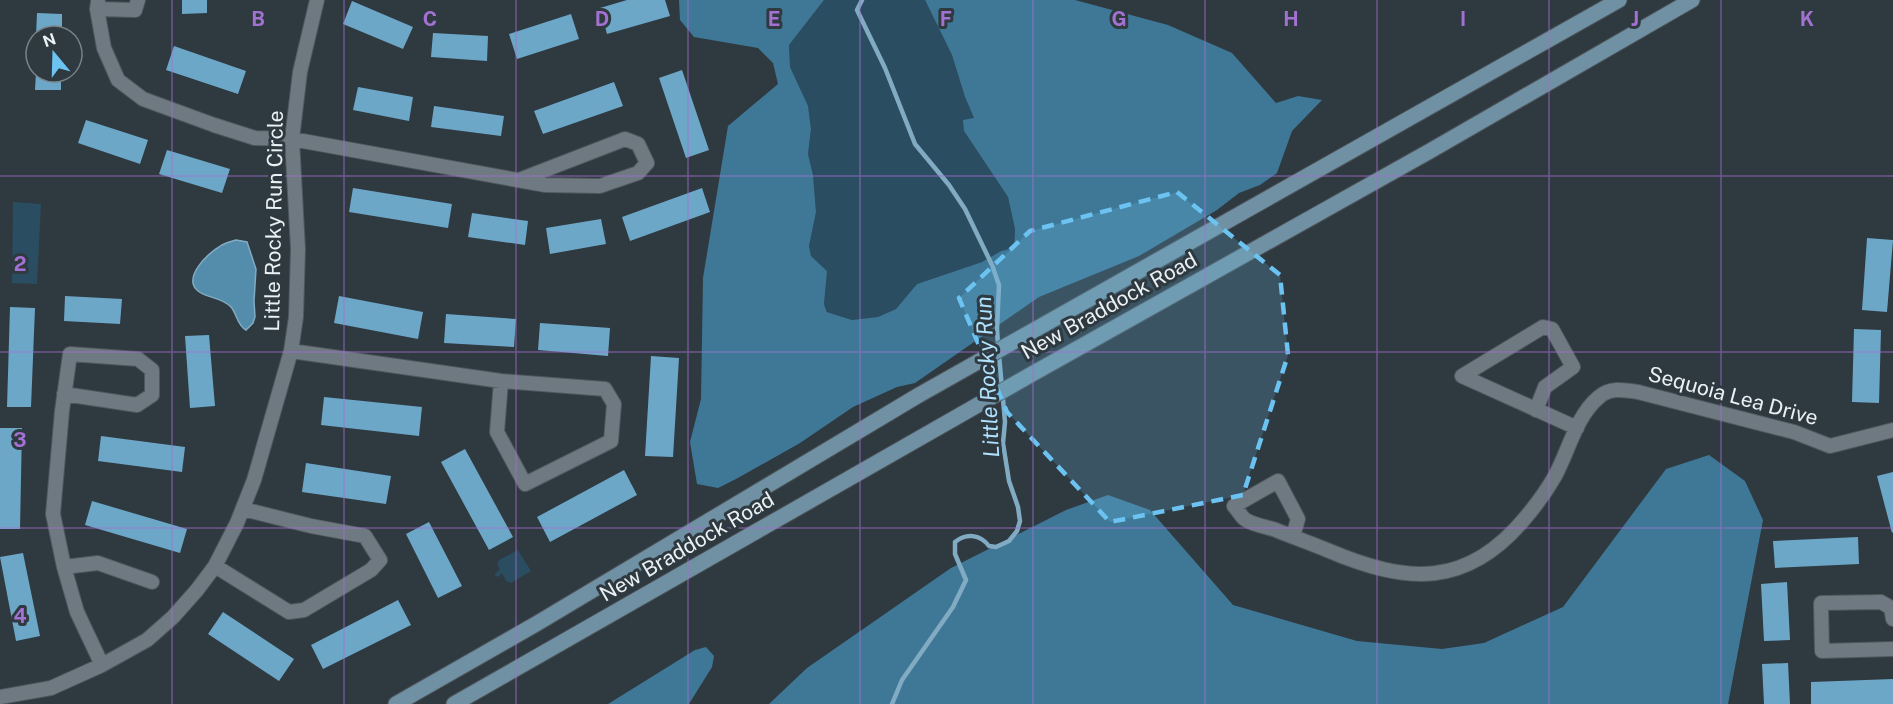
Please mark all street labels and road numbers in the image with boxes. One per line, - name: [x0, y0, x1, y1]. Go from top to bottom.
- street label: Little Rocky Run Circle: [259, 110, 288, 332]
- street label: New Braddock Road: [1016, 247, 1201, 364]
- street label: Sequoia Lea Drive: [1645, 361, 1821, 430]
- street label: New Braddock Road: [595, 486, 778, 607]

